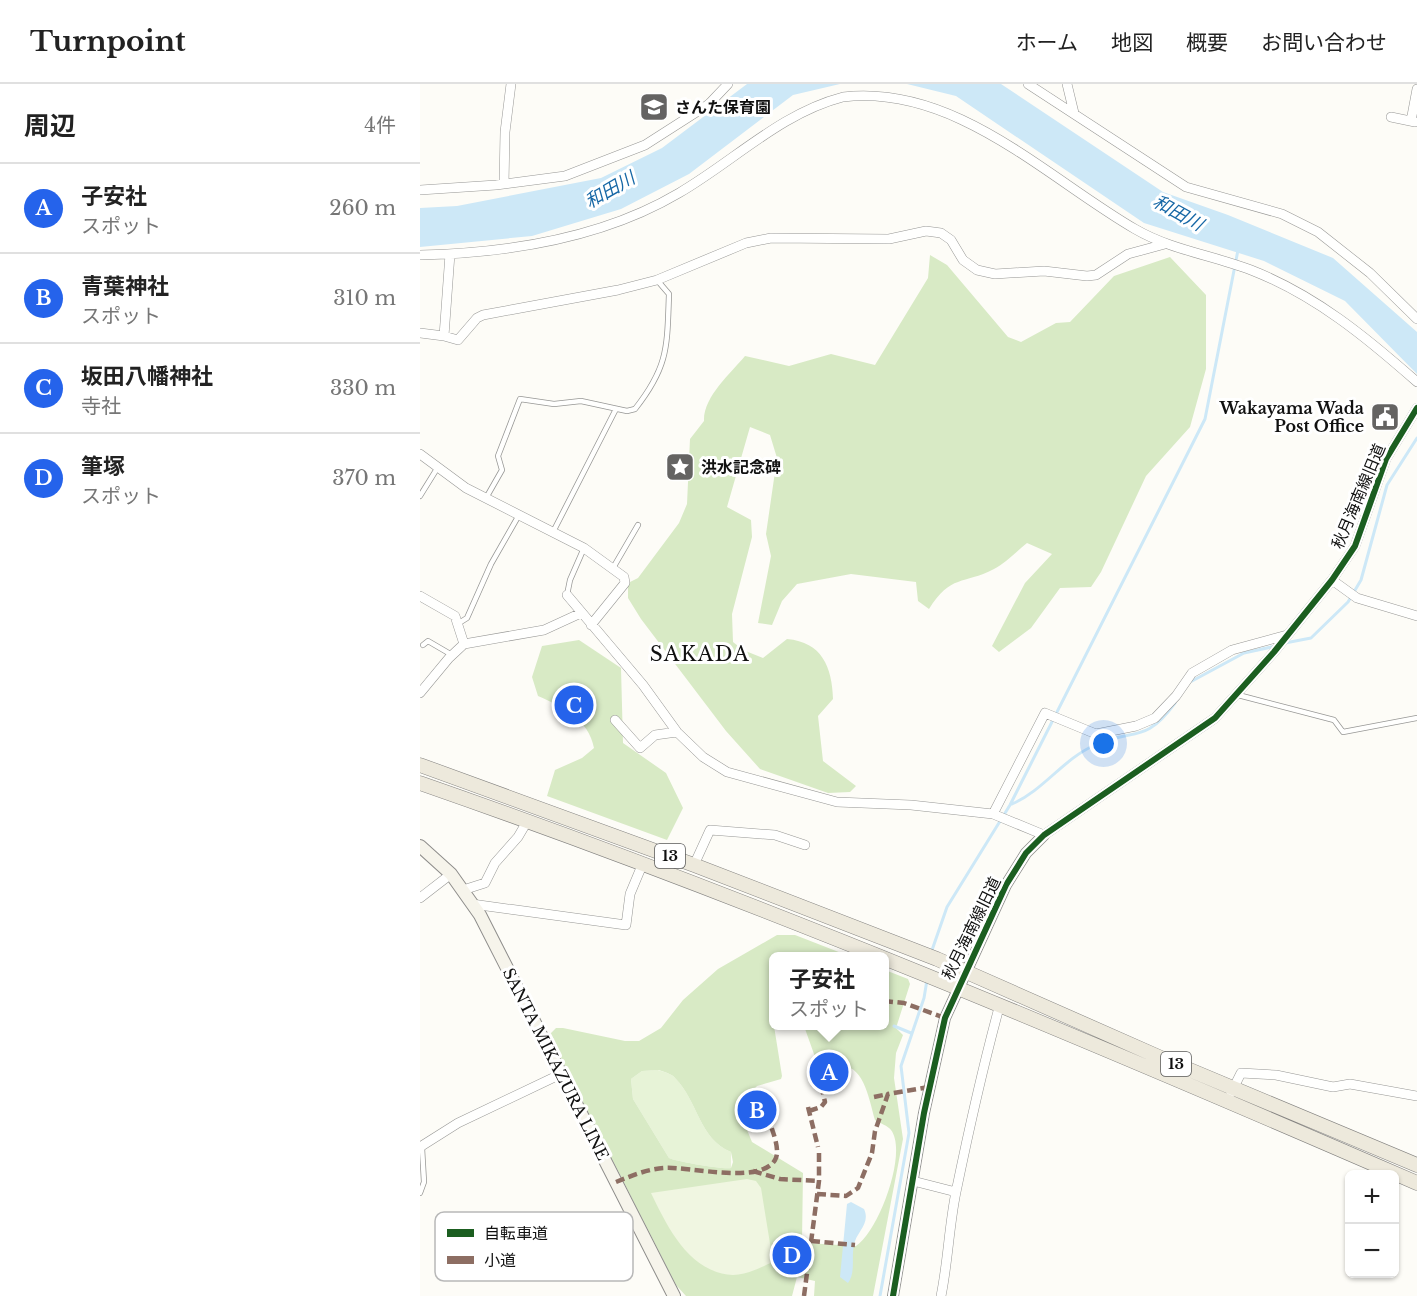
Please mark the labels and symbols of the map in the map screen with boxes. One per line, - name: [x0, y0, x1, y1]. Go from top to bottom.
- school or university icon: さんた保育園: [638, 91, 670, 123]
- place label: さんた保育園: [675, 97, 771, 117]
- water label: 和田川: [581, 166, 641, 213]
- water label: 和田川: [1149, 190, 1209, 237]
- place label: Wakayama Wada Post Office: [1219, 398, 1364, 436]
- public building icon: Wakayama Wada Post Office: [1369, 401, 1401, 433]
- street label: 秋月海南線旧道: [1327, 441, 1389, 551]
- place icon: 洪水記念碑: [664, 451, 696, 483]
- place label: 洪水記念碑: [701, 457, 781, 477]
- district label: SAKADA: [650, 642, 750, 666]
- pin: C: [554, 682, 594, 728]
- your location: [1089, 729, 1118, 758]
- road number: 13: [655, 844, 685, 868]
- street label: 秋月海南線旧道: [937, 873, 1005, 983]
- street label: SANTA MIKAZURA LINE: [499, 965, 613, 1163]
- pin: A: [810, 1050, 848, 1094]
- road number: 13: [1161, 1052, 1191, 1076]
- pin: B: [738, 1088, 776, 1132]
- legend: [435, 1212, 633, 1281]
- text: 自転車道: [484, 1223, 548, 1243]
- pin: D: [772, 1232, 812, 1278]
- text: 小道: [484, 1250, 516, 1270]

